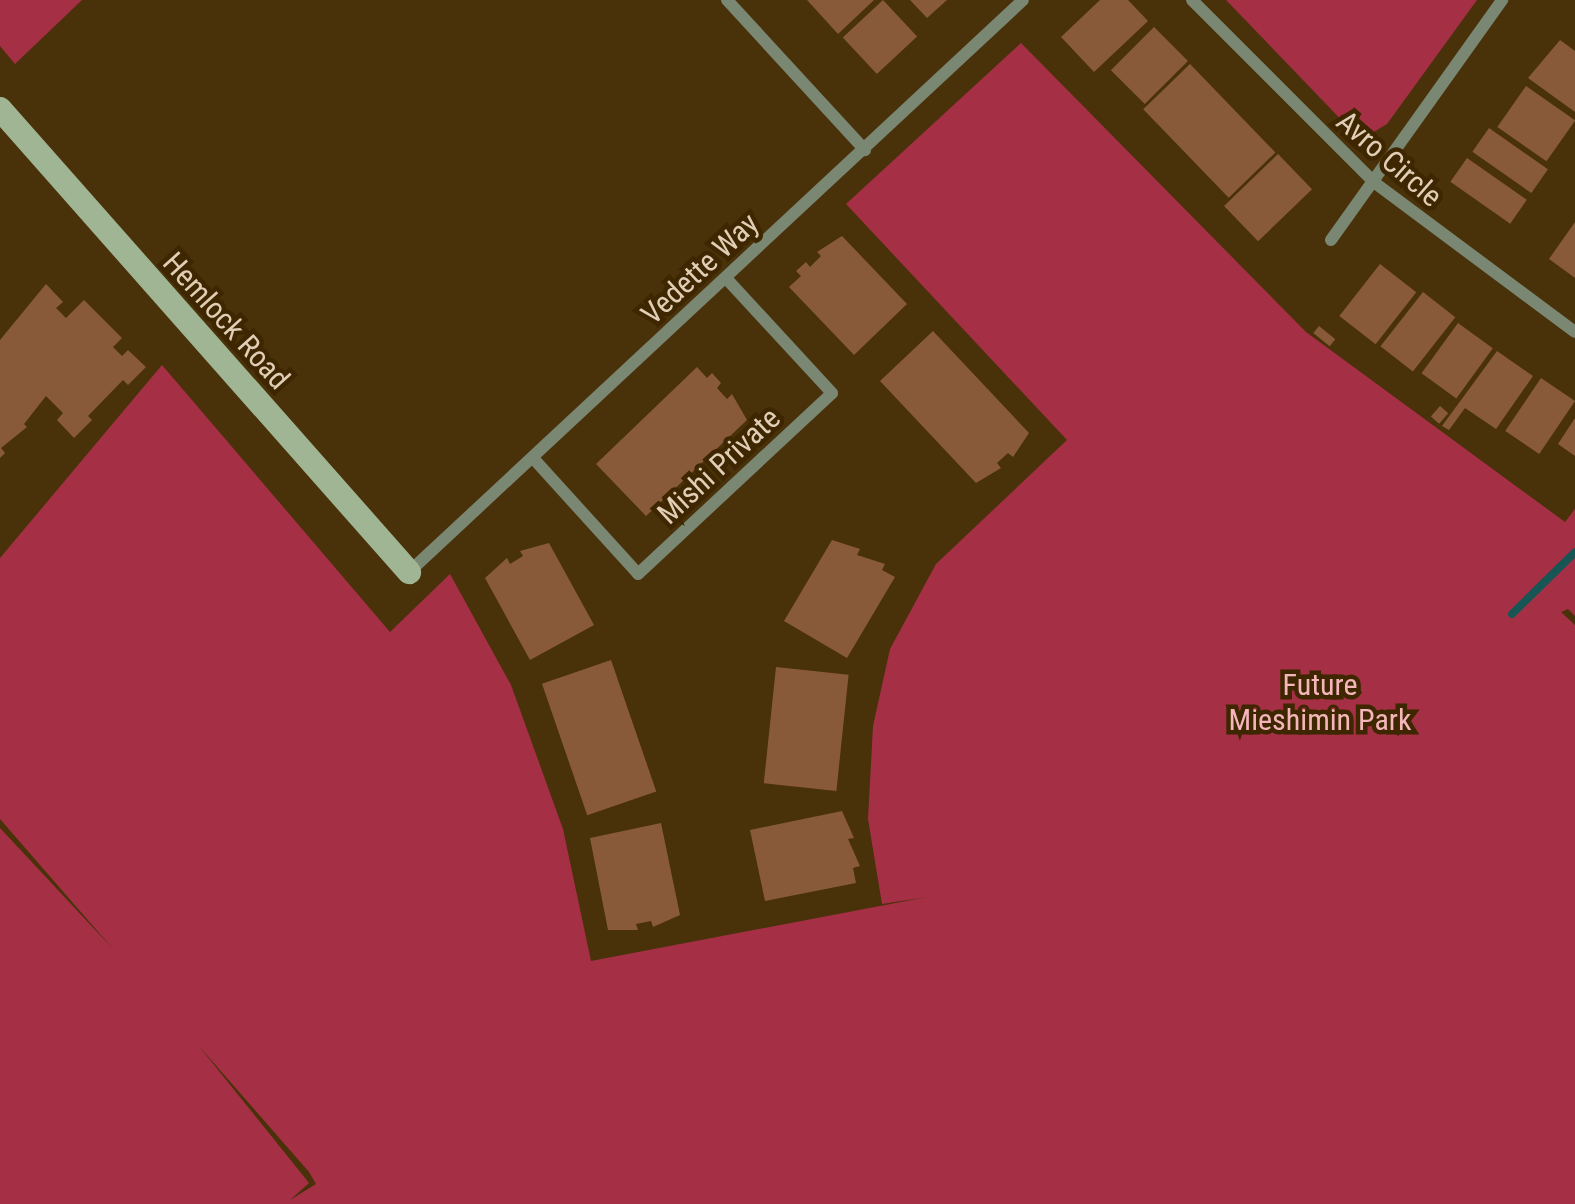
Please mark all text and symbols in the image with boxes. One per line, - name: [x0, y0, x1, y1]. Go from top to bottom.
- street label: Avro Circle: [1329, 104, 1449, 214]
- street label: Vedette Way: [634, 206, 766, 332]
- street label: Hemlock Road: [155, 245, 297, 397]
- street label: Mishi Private: [650, 400, 788, 532]
- park label: Future Mieshimin Park: [1228, 667, 1412, 738]

